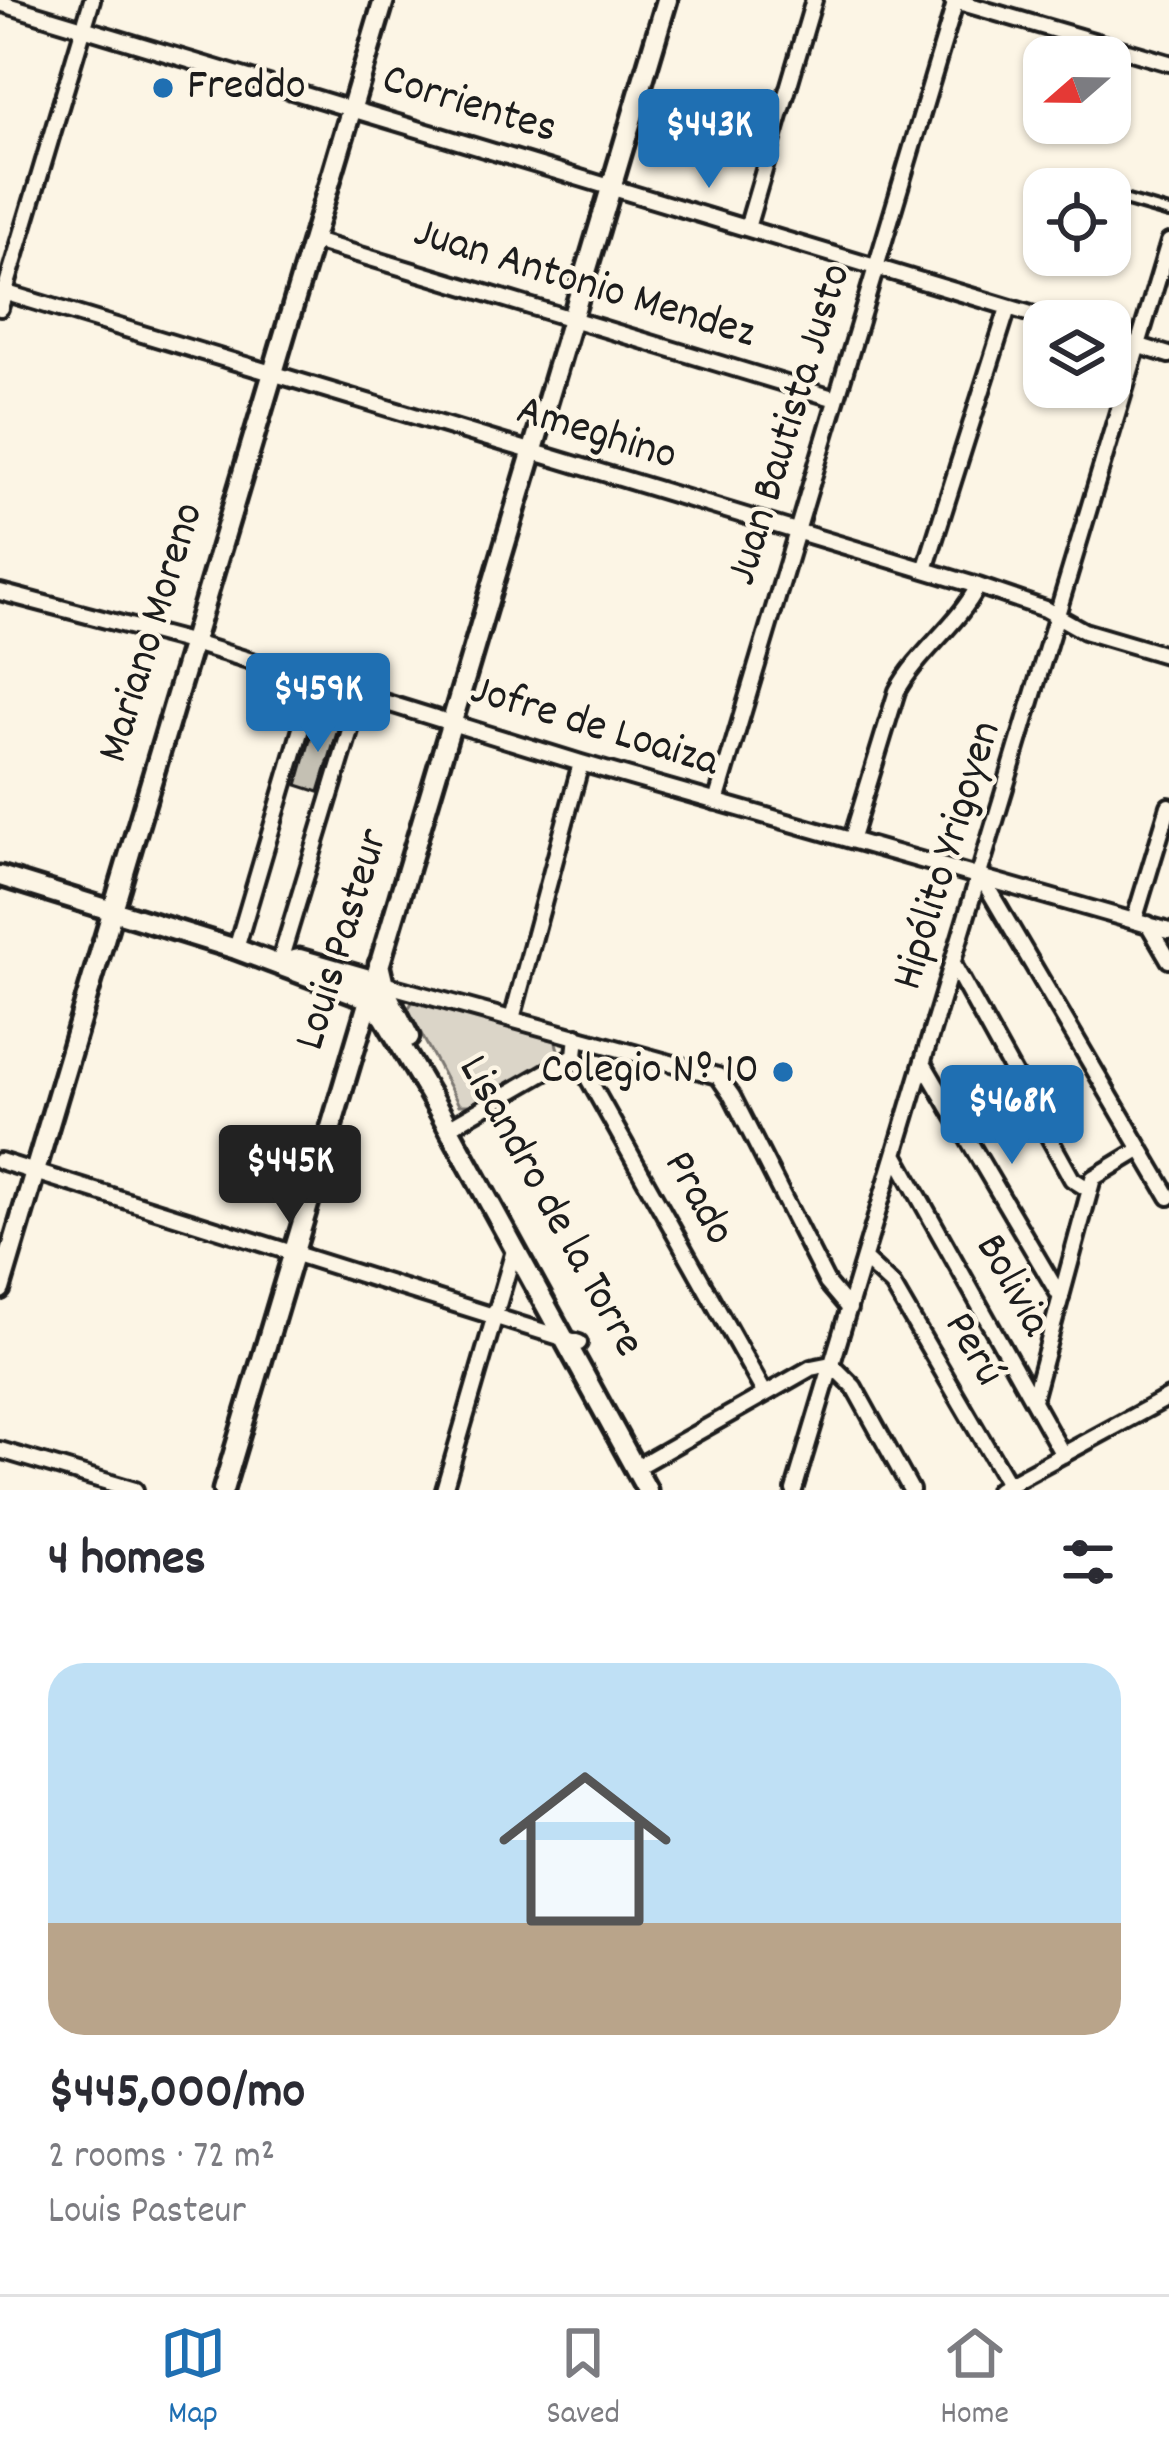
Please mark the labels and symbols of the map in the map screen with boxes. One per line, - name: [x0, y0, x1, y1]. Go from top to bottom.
- north arrow: [1023, 36, 1131, 144]
- street label: Corrientes: [374, 49, 564, 163]
- place label: Freddo: [187, 56, 306, 120]
- marker: Freddo: [150, 75, 176, 101]
- pin: $443K: [625, 89, 793, 191]
- street label: Juan Antonio Mendez: [405, 203, 763, 367]
- street label: Juan Bautista Justo: [712, 256, 870, 594]
- street label: Ameghino: [508, 380, 684, 490]
- street label: Mariano Moreno: [83, 495, 223, 771]
- pin: $459K: [234, 653, 402, 755]
- street label: Jofre de Loaiza: [462, 660, 727, 796]
- street label: Hipólito Yrigoyen: [878, 714, 1020, 998]
- street label: Louis Pasteur: [280, 821, 408, 1059]
- place label: Colegio Nº 10: [541, 1040, 759, 1104]
- street label: Lisandro de la Torre: [440, 1045, 658, 1369]
- marker: Colegio Nº 10: [770, 1059, 796, 1085]
- pin: $468K: [928, 1065, 1096, 1167]
- pin: $445K: [206, 1125, 374, 1227]
- street label: Prado: [645, 1140, 749, 1258]
- street label: Bolivia: [957, 1223, 1066, 1350]
- street label: Perú: [925, 1301, 1019, 1399]

